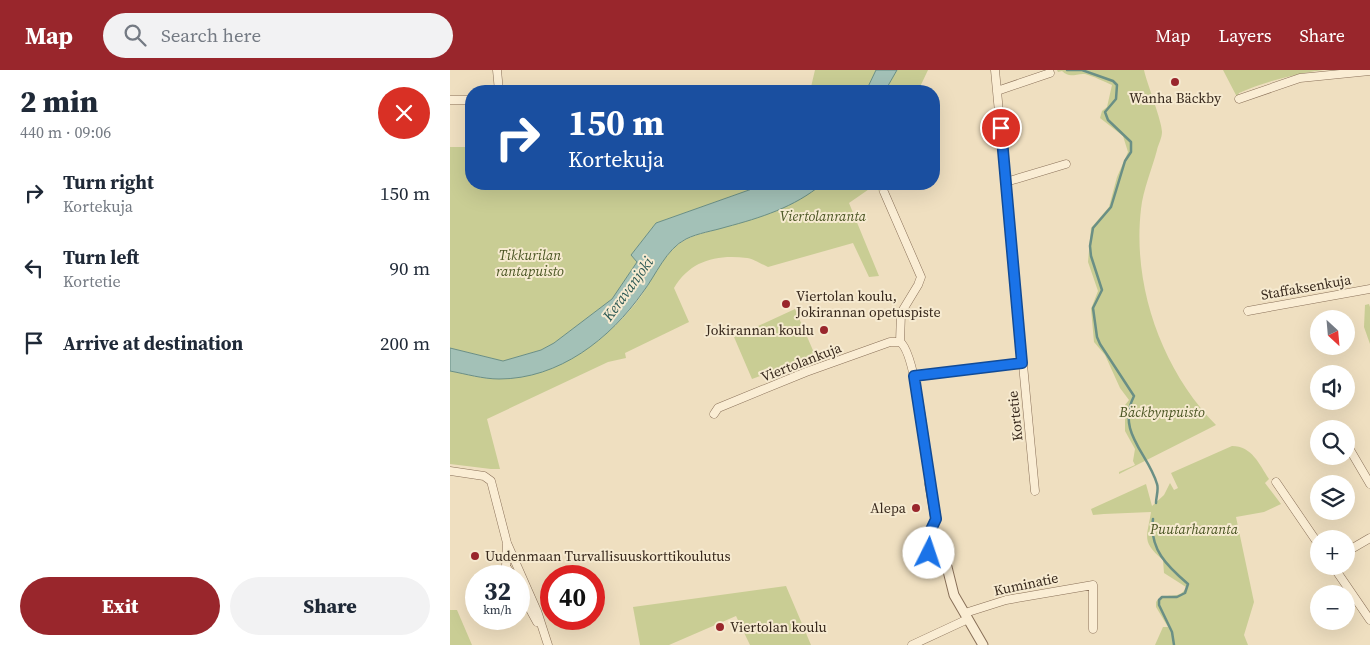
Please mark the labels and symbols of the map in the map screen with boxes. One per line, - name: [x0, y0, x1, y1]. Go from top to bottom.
- marker: Wanha Bäckby: [1169, 76, 1181, 88]
- place label: Wanha Bäckby: [1129, 88, 1222, 108]
- pin: [980, 107, 1022, 149]
- park label: Viertolanranta: [780, 206, 867, 226]
- park label: Tikkurilan rantapuisto: [496, 245, 564, 281]
- water label: Keravanjoki: [597, 252, 658, 326]
- street label: Staffaksenkuja: [1259, 269, 1353, 305]
- place label: Viertolan koulu, Jokirannan opetuspiste: [795, 286, 941, 322]
- marker: Viertolan koulu, Jokirannan opetuspiste: [780, 298, 792, 310]
- north arrow: [1310, 310, 1355, 355]
- place label: Jokirannan koulu: [705, 320, 814, 340]
- marker: Jokirannan koulu: [818, 324, 830, 336]
- street label: Viertolankuja: [758, 337, 845, 387]
- street label: Kortetie: [1002, 390, 1028, 442]
- park label: Bäckbynpuisto: [1118, 402, 1205, 422]
- place label: Alepa: [870, 498, 907, 518]
- marker: Alepa: [910, 502, 922, 514]
- park label: Puutarharanta: [1149, 519, 1239, 539]
- position arrow: [902, 526, 954, 578]
- place label: Uudenmaan Turvallisuuskorttikoulutus: [485, 546, 731, 566]
- marker: Uudenmaan Turvallisuuskorttikoulutus: [469, 550, 481, 562]
- speed limit sign: 40: [540, 565, 605, 630]
- street label: Kuminatie: [992, 567, 1060, 601]
- place label: Viertolan koulu: [730, 617, 827, 637]
- marker: Viertolan koulu: [714, 621, 726, 633]

